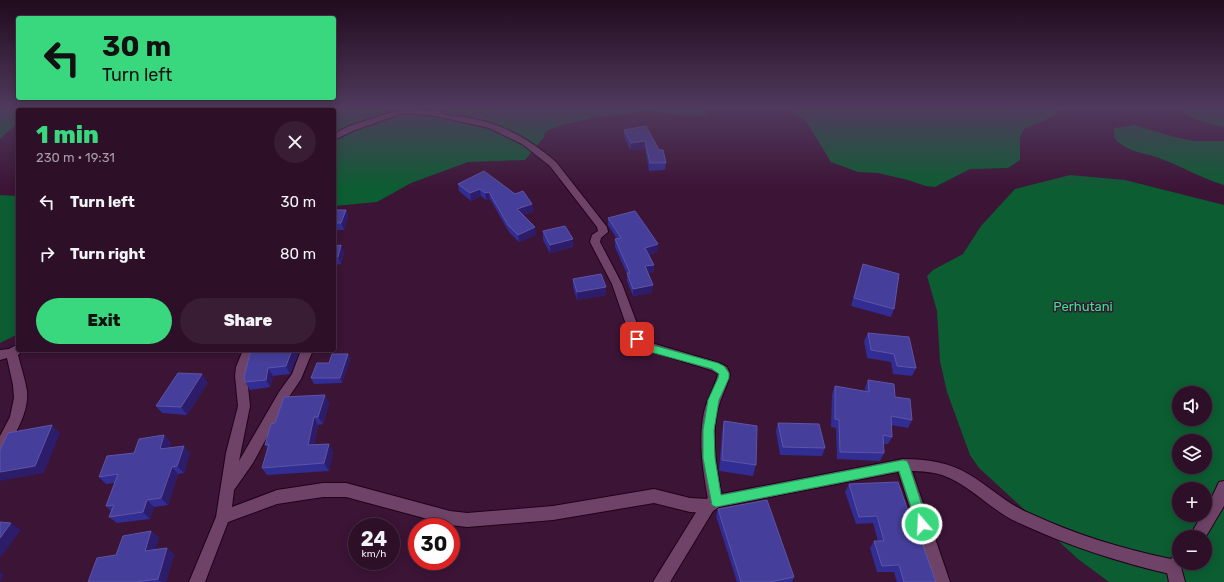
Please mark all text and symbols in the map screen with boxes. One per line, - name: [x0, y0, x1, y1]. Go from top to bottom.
- text: 30 m: [102, 30, 171, 63]
- icon: left: [36, 32, 88, 84]
- text: Turn left: [102, 64, 172, 86]
- text: 1 min: [36, 121, 99, 149]
- button: close: [274, 121, 316, 163]
- text: 230 m · 19:31: [36, 150, 115, 165]
- icon: left: [36, 191, 58, 213]
- text: Turn left: [70, 193, 135, 211]
- text: 30 m: [280, 193, 316, 211]
- icon: right: [36, 243, 58, 265]
- text: Turn right: [70, 245, 145, 263]
- text: 80 m: [280, 245, 316, 263]
- button: Exit: [36, 298, 172, 344]
- button: Share: [180, 298, 316, 344]
- park label: Perhutani: [1053, 299, 1113, 314]
- pin: [620, 322, 654, 356]
- icon: arrive: [626, 328, 648, 350]
- map controls: [1172, 386, 1212, 570]
- button: sound: [1172, 386, 1212, 426]
- button: layers: [1172, 434, 1212, 474]
- button: +: [1172, 482, 1212, 522]
- position arrow: [901, 503, 943, 545]
- speed limit sign: 30: [408, 518, 460, 570]
- text: 24: [361, 527, 387, 551]
- button: −: [1172, 530, 1212, 570]
- text: km/h: [362, 548, 386, 560]

